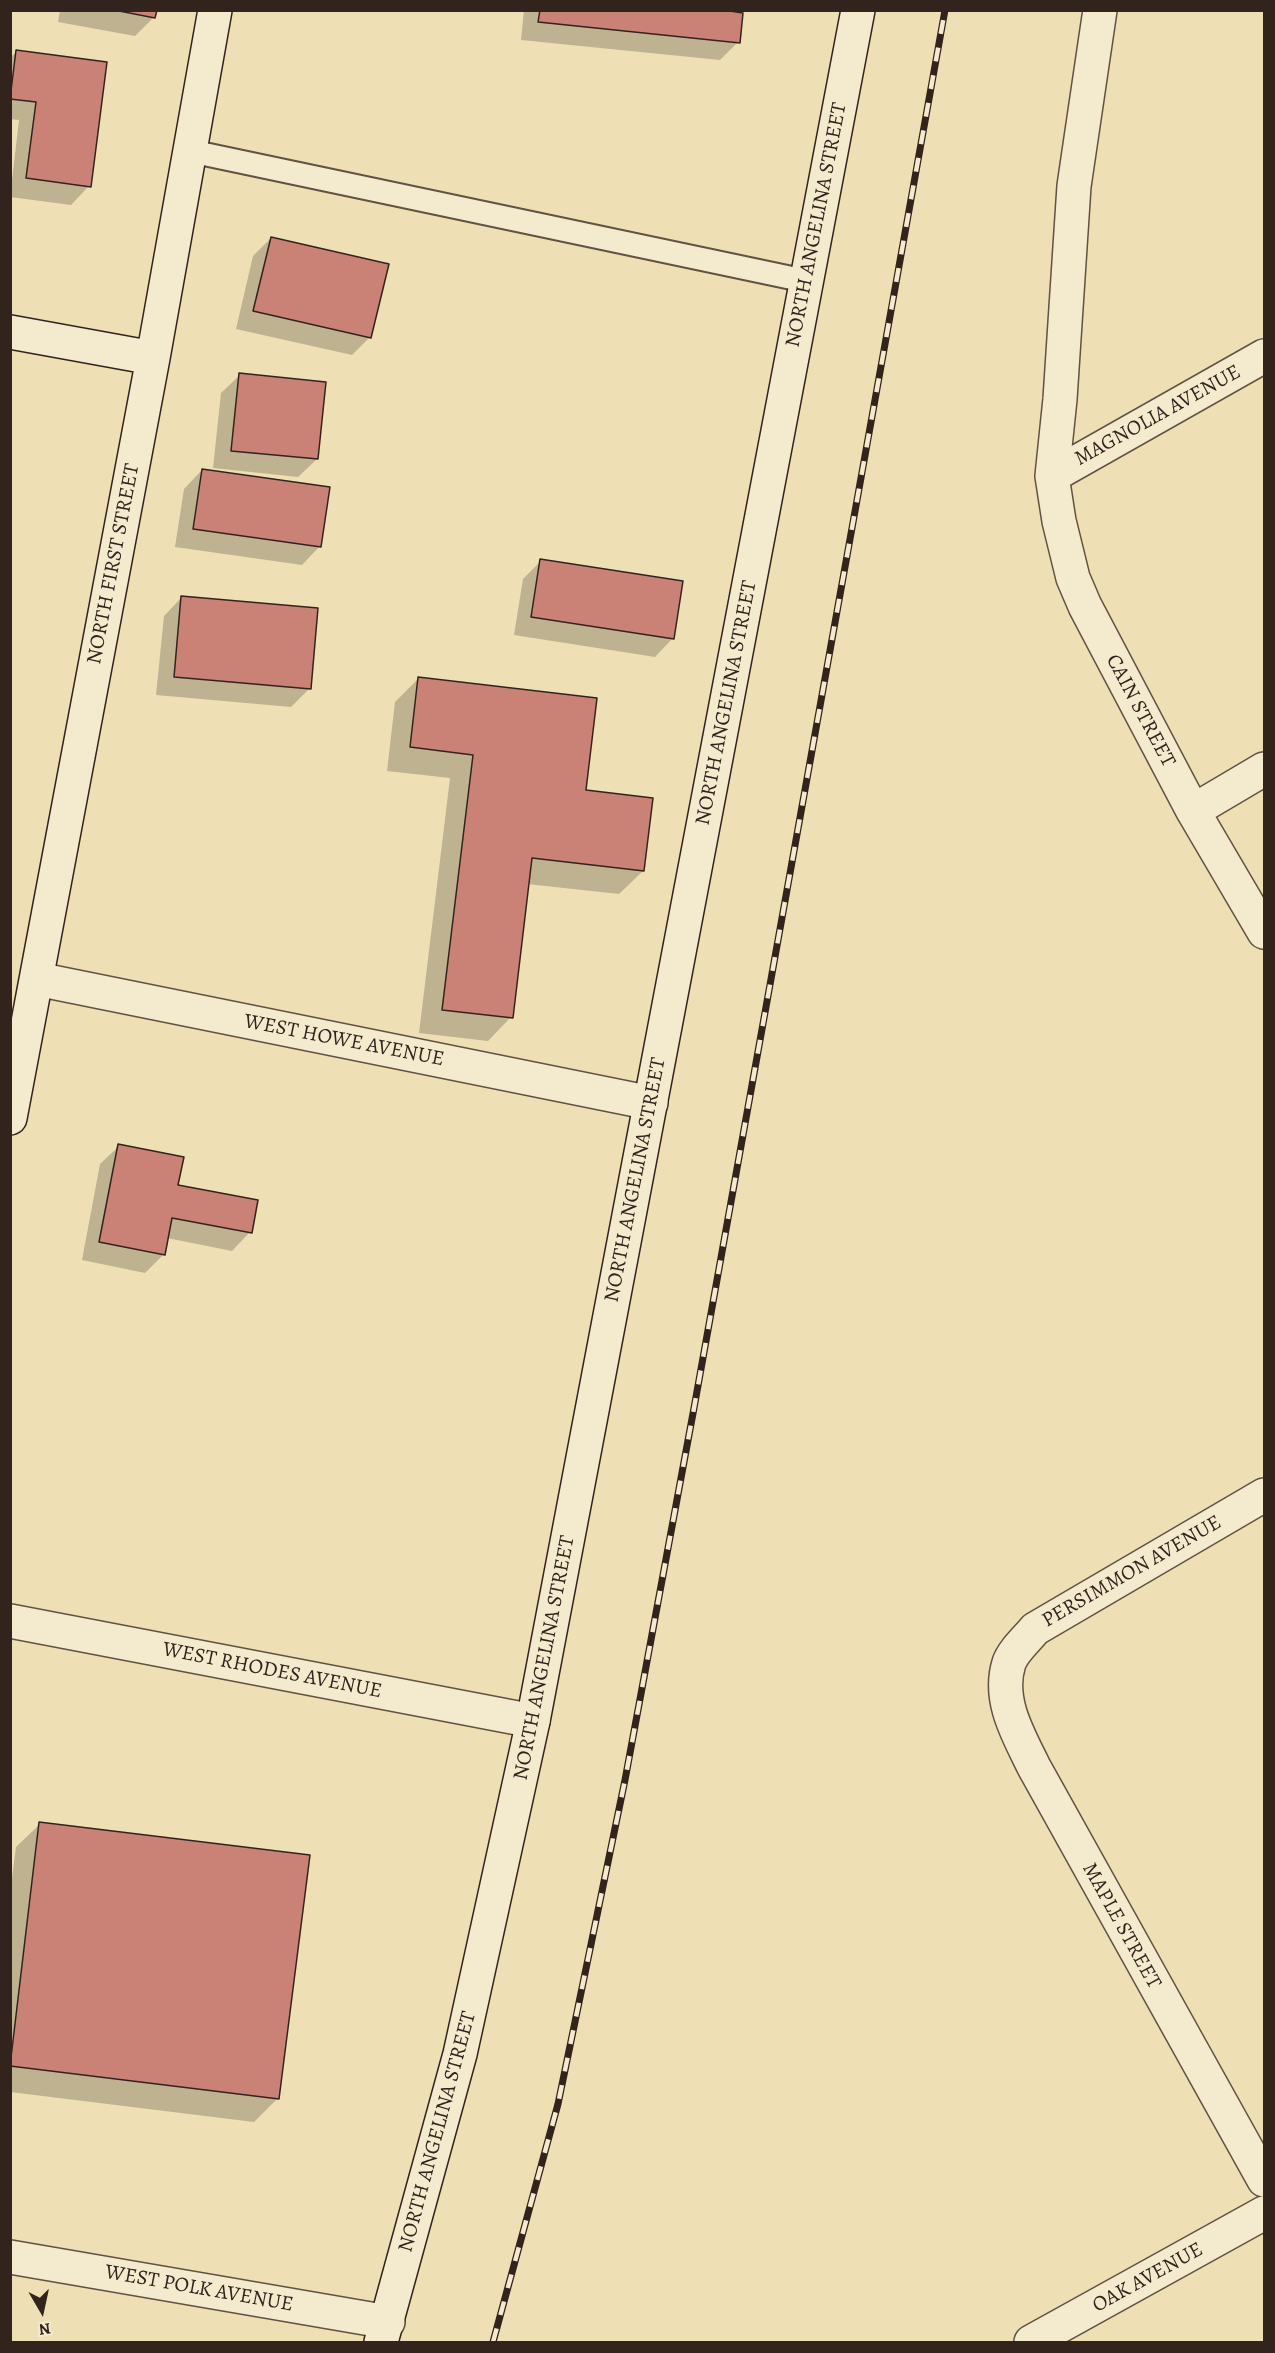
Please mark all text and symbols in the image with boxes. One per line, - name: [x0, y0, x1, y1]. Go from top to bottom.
- street label: NORTH ANGELINA STREET: [781, 101, 853, 349]
- street label: MAGNOLIA AVENUE: [1071, 360, 1245, 472]
- street label: NORTH FIRST STREET: [82, 462, 146, 666]
- street label: NORTH ANGELINA STREET: [691, 579, 763, 827]
- street label: CAIN STREET: [1100, 650, 1180, 772]
- street label: WEST HOWE AVENUE: [242, 1009, 446, 1073]
- street label: NORTH ANGELINA STREET: [600, 1056, 672, 1304]
- street label: PERSIMMON AVENUE: [1038, 1510, 1226, 1634]
- street label: NORTH ANGELINA STREET: [509, 1534, 581, 1782]
- street label: WEST RHODES AVENUE: [160, 1637, 384, 1705]
- street label: MAPLE STREET: [1076, 1859, 1166, 1993]
- street label: NORTH ANGELINA STREET: [394, 2009, 482, 2255]
- street label: OAK AVENUE: [1088, 2237, 1208, 2319]
- street label: WEST POLK AVENUE: [103, 2260, 295, 2318]
- north arrow: [12, 2281, 72, 2341]
- text: N: [37, 2317, 52, 2341]

